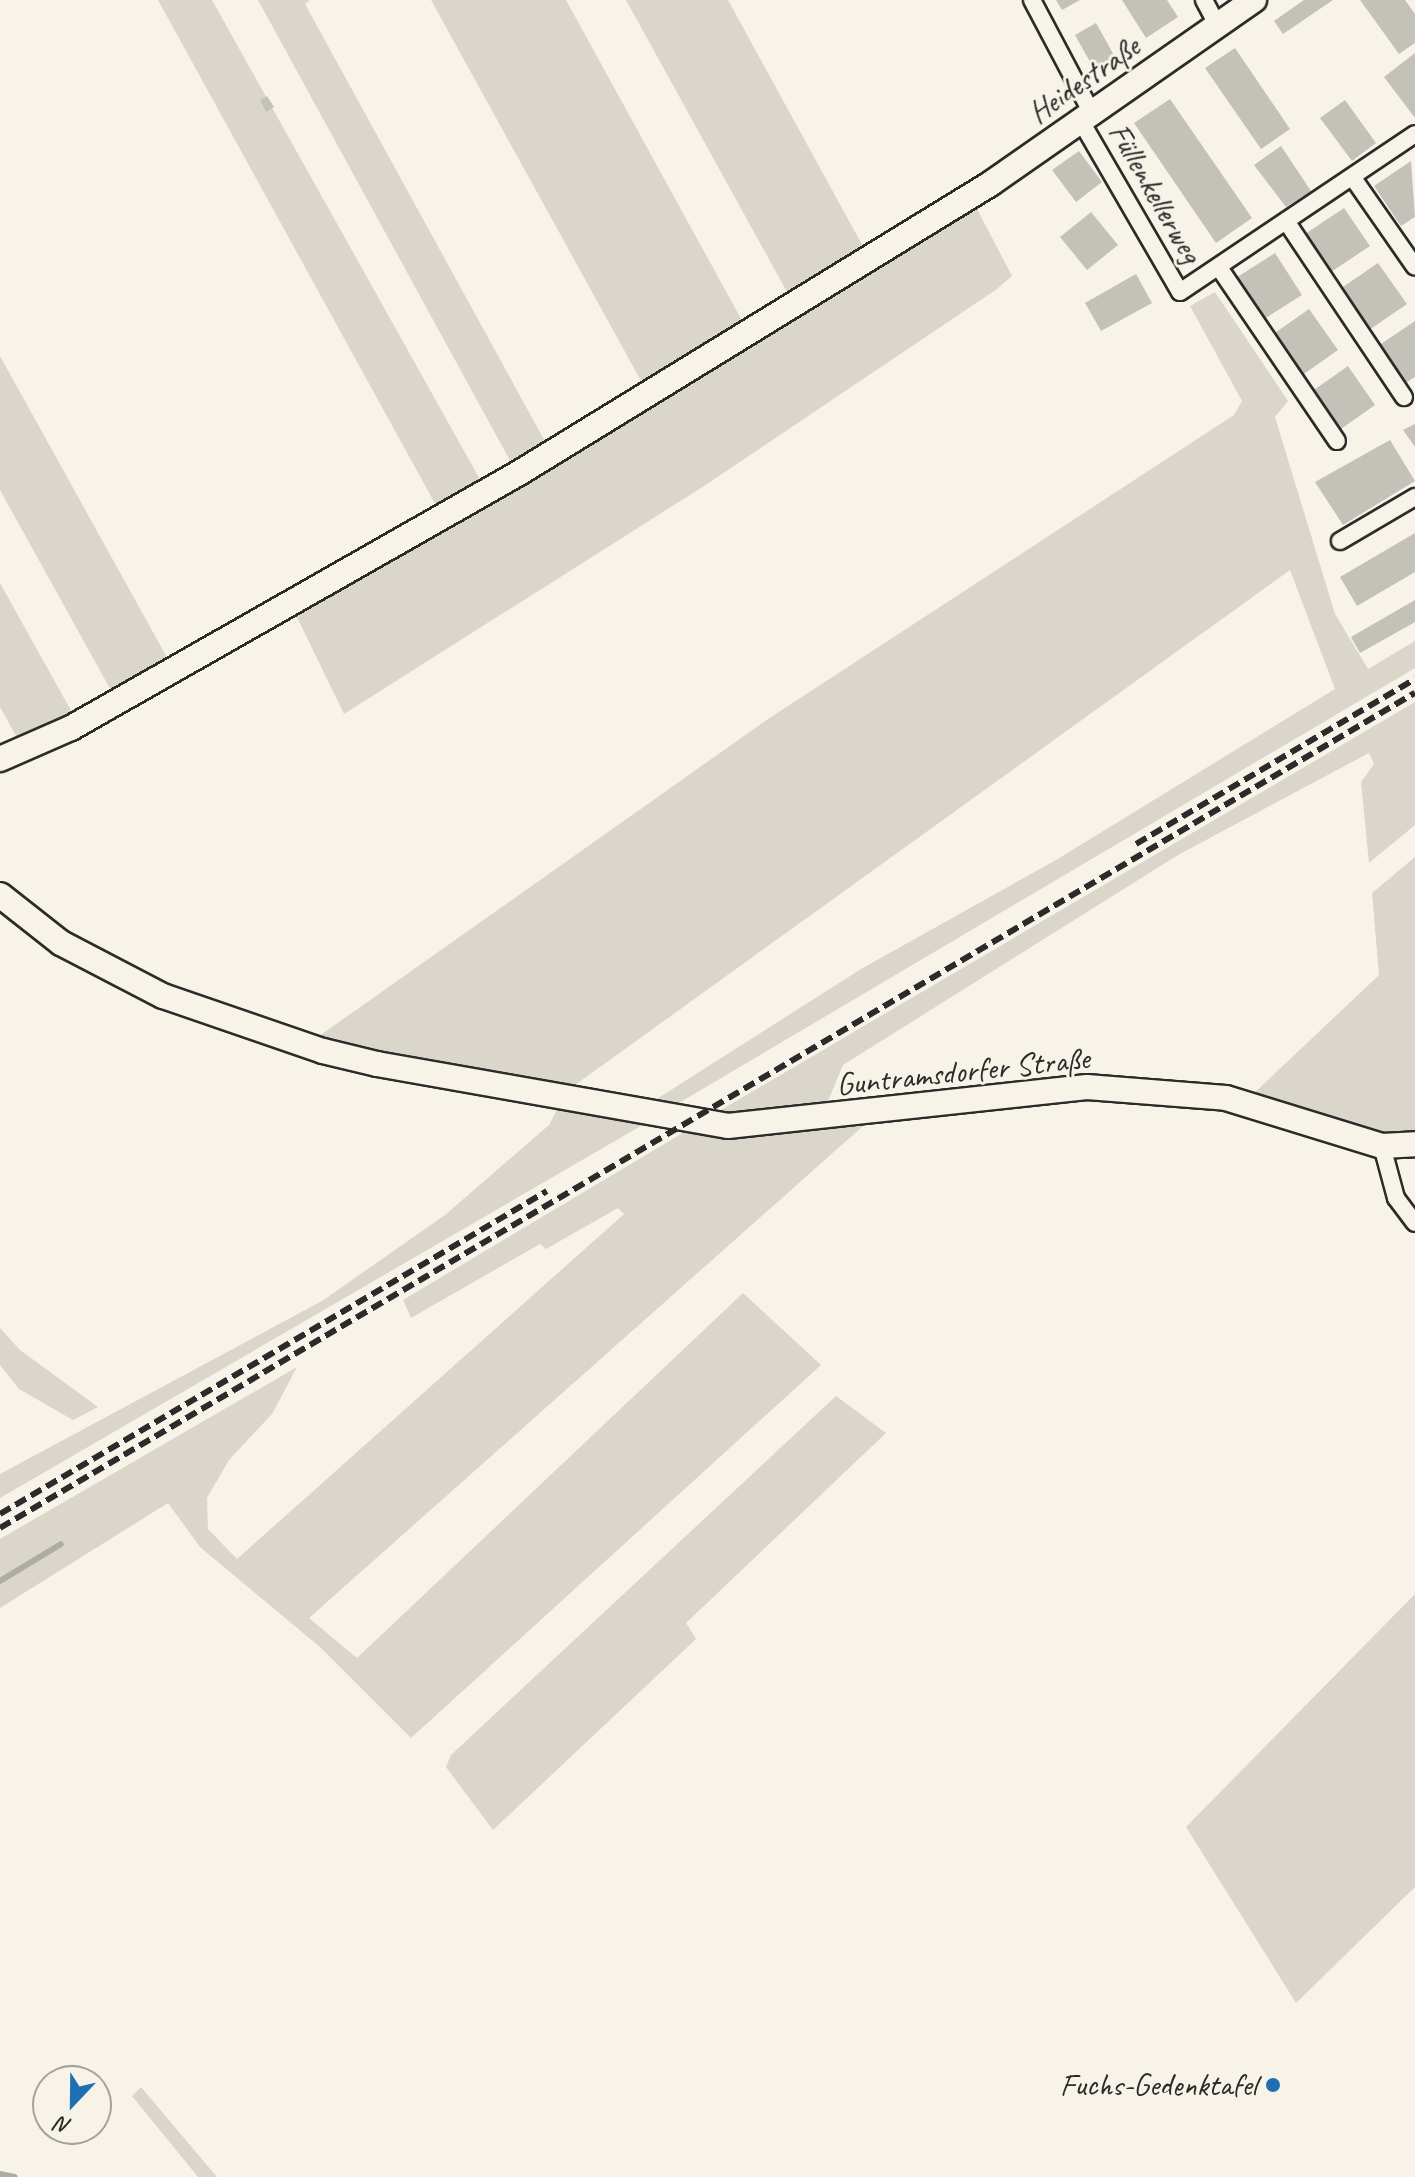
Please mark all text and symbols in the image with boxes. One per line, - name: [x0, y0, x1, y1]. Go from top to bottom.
- street label: Heidestraße: [1021, 28, 1147, 132]
- street label: Füllenkellerweg: [1100, 116, 1210, 270]
- street label: Guntramsdorfer Straße: [834, 1040, 1092, 1104]
- north arrow: [32, 2065, 112, 2145]
- place label: Fuchs-Gedenktafel: [1060, 2066, 1257, 2104]
- marker: Fuchs-Gedenktafel: [1264, 2076, 1282, 2094]
- text: N: [52, 2110, 75, 2141]

